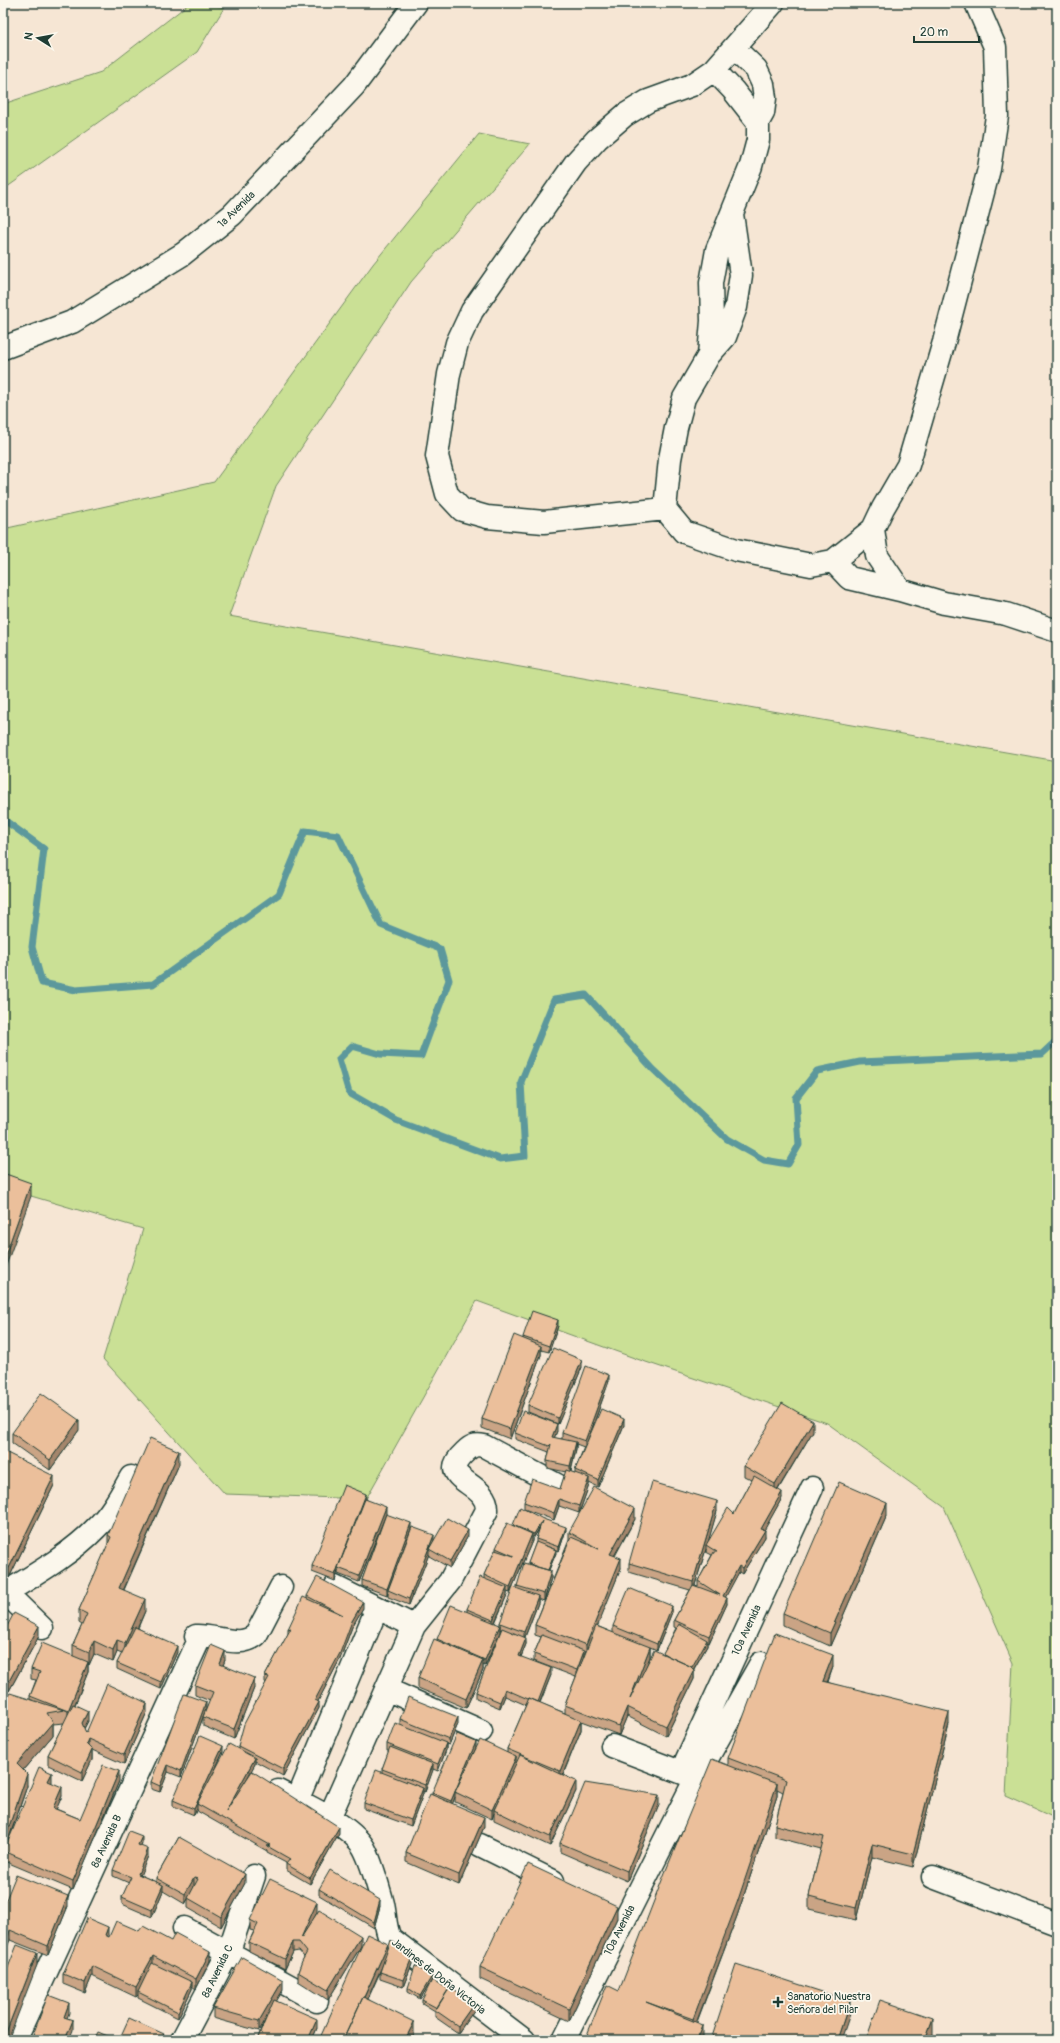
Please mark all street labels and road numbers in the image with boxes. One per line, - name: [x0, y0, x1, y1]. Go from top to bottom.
- street label: 1a Avenida: [215, 188, 258, 230]
- street label: 10a Avenida: [729, 1603, 764, 1658]
- street label: 8a Avenida B: [89, 1813, 124, 1870]
- street label: 10a Avenida: [601, 1903, 638, 1958]
- street label: Jardines de Doña Victoria: [389, 1936, 488, 2017]
- street label: 8a Avenida C: [199, 1942, 236, 2000]

